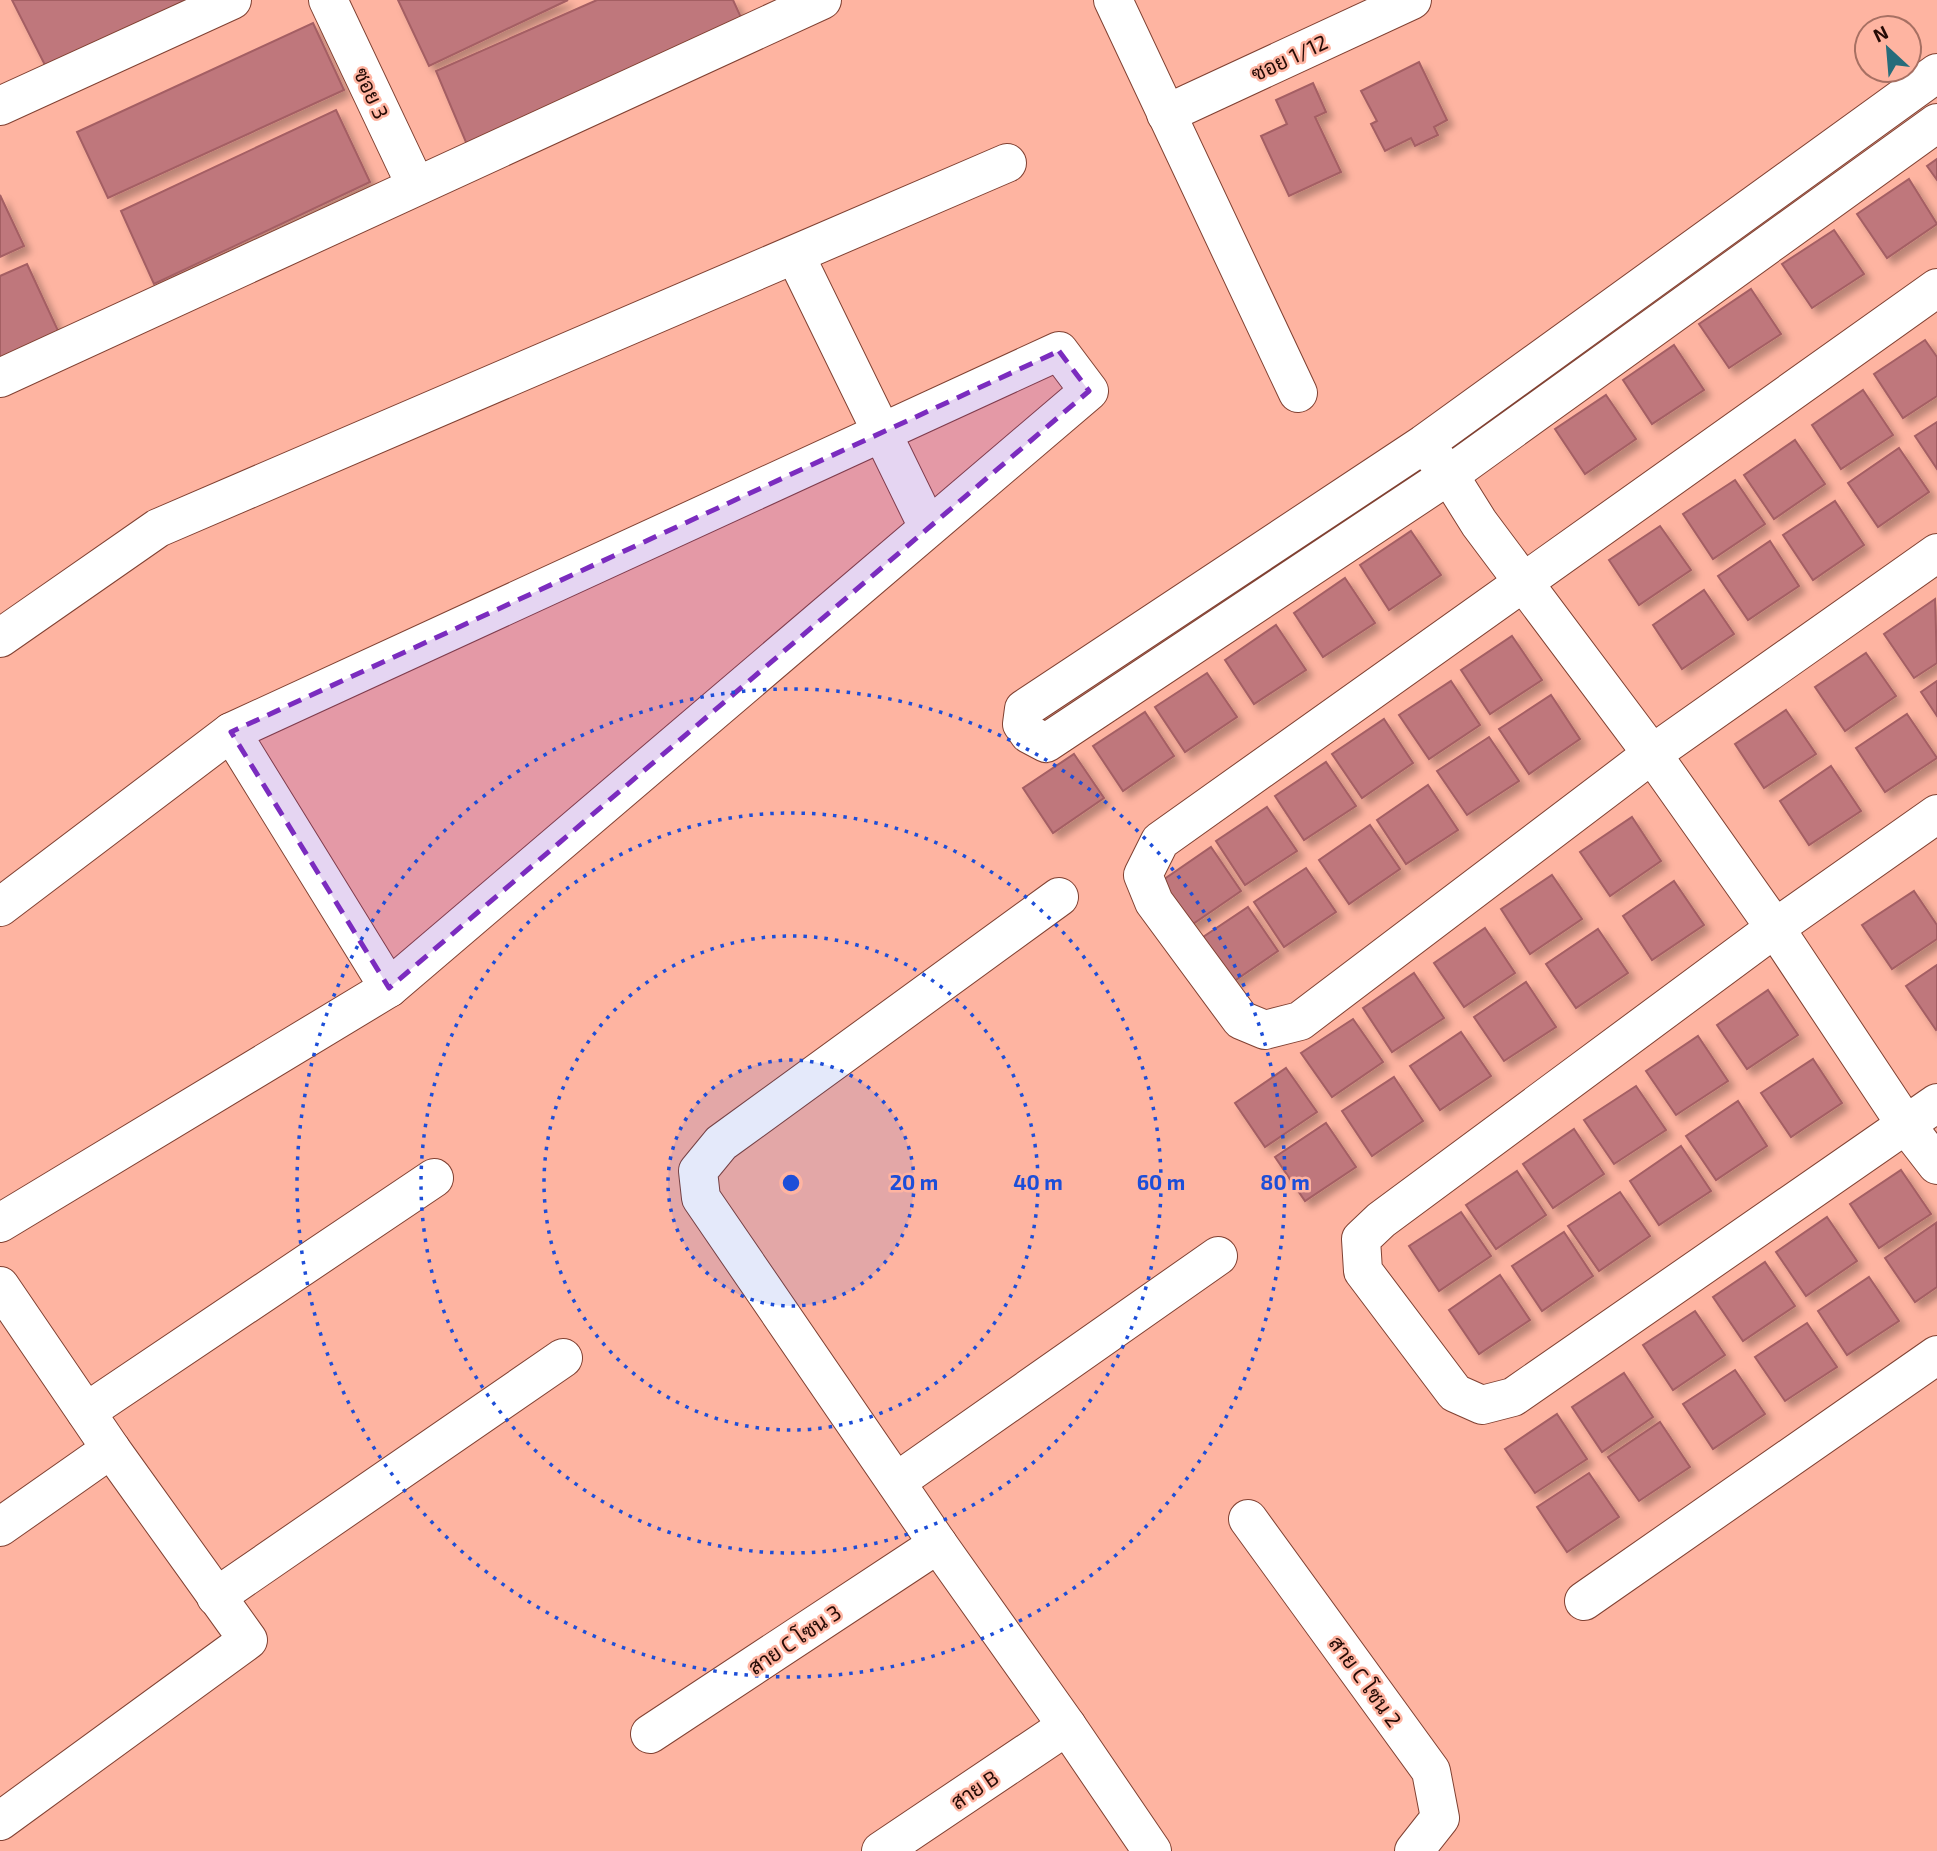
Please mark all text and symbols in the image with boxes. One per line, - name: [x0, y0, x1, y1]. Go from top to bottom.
- north arrow: [1853, 14, 1923, 84]
- text: N: [1869, 20, 1892, 47]
- street label: ซอย 1/12: [1247, 28, 1331, 86]
- street label: ซอย 3: [349, 63, 395, 123]
- text: 20 m: [890, 1169, 938, 1194]
- text: 40 m: [1013, 1169, 1063, 1194]
- text: 60 m: [1137, 1169, 1185, 1194]
- text: 80 m: [1260, 1169, 1310, 1194]
- centre of rings: [779, 1171, 803, 1195]
- street label: สาย C โซน 3: [743, 1599, 845, 1679]
- street label: สาย C โซน 2: [1325, 1631, 1407, 1731]
- street label: สาย B: [945, 1764, 1003, 1814]

